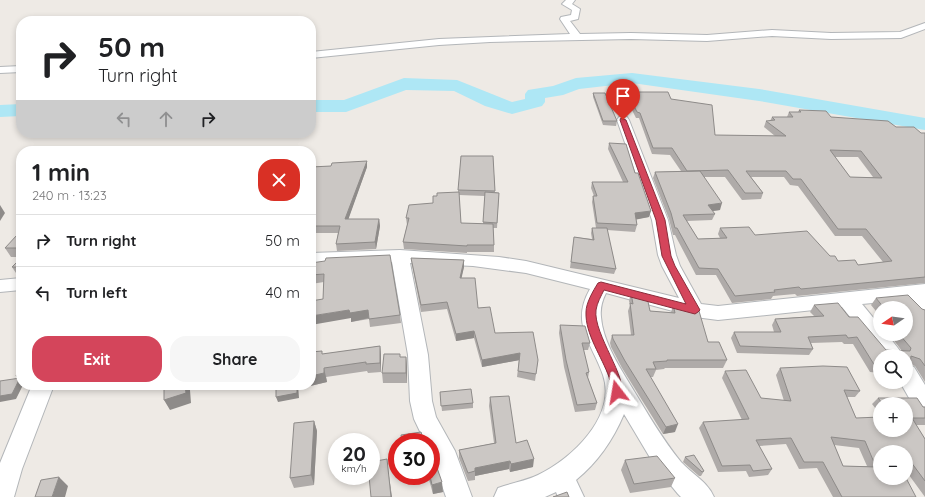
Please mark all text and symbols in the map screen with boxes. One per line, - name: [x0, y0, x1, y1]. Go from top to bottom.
- text: 50 m: [98, 29, 165, 64]
- icon: right: [32, 32, 84, 84]
- text: Turn right: [98, 64, 178, 87]
- pin: [606, 79, 640, 120]
- icon: arrive: [612, 85, 634, 107]
- icon: left: [113, 108, 135, 130]
- icon: ahead: [155, 108, 177, 130]
- icon: right: [197, 108, 219, 130]
- text: 1 min: [32, 157, 90, 187]
- button: close: [258, 159, 300, 201]
- text: 240 m · 13:23: [32, 187, 107, 203]
- icon: right: [32, 230, 54, 252]
- text: Turn right: [66, 231, 137, 250]
- text: 50 m: [265, 231, 300, 250]
- icon: left: [32, 282, 54, 304]
- text: Turn left: [66, 283, 128, 302]
- text: 40 m: [265, 283, 300, 302]
- north arrow: [873, 301, 913, 341]
- map controls: [873, 301, 913, 485]
- button: Exit: [32, 336, 162, 382]
- button: Share: [170, 336, 300, 382]
- button: search: [873, 349, 913, 389]
- position arrow: [596, 371, 638, 413]
- button: +: [873, 397, 913, 437]
- speed limit sign: 30: [388, 433, 440, 485]
- text: 20: [342, 441, 366, 466]
- button: −: [873, 445, 913, 485]
- text: km/h: [341, 462, 367, 475]

